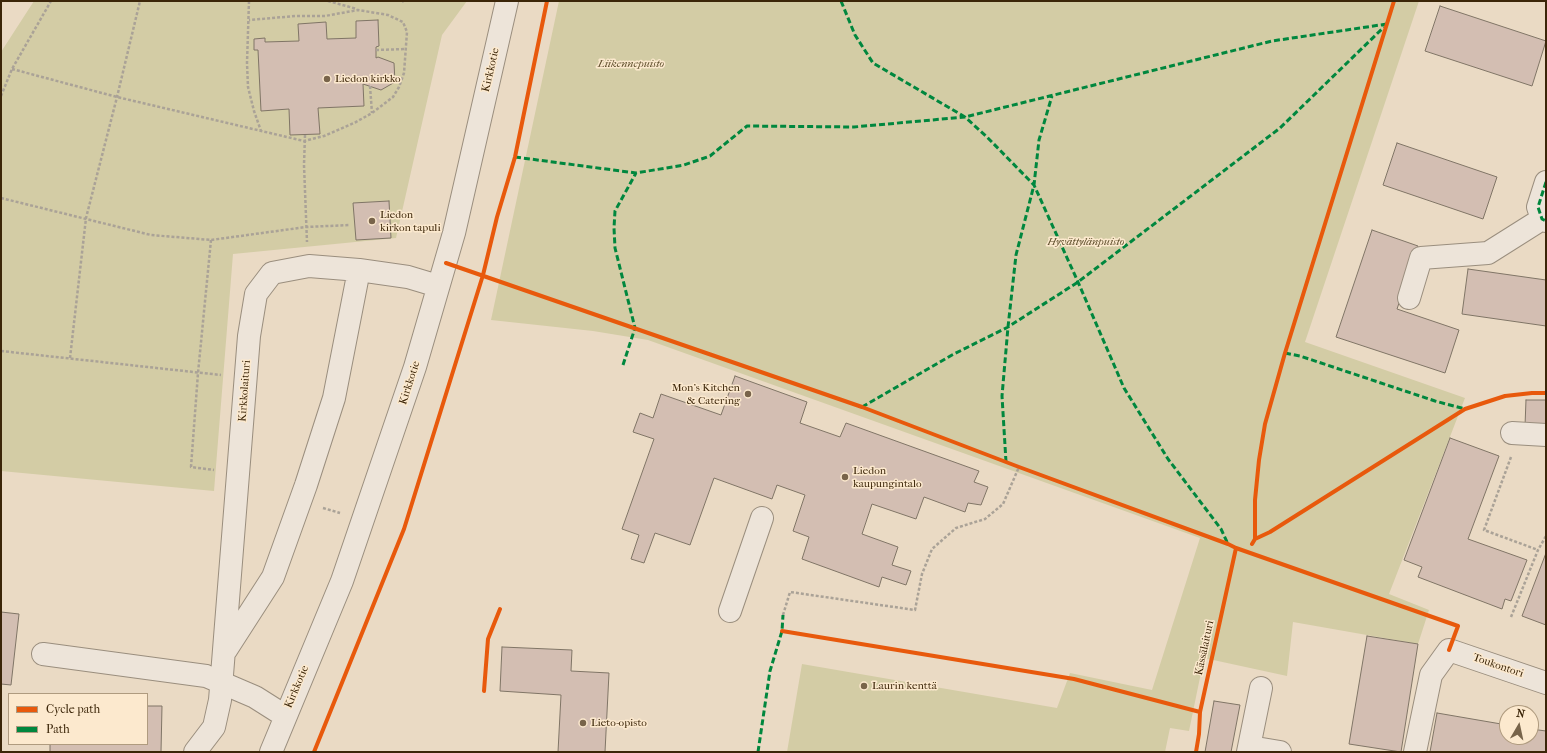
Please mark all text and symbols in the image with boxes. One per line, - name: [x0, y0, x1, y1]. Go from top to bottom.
- street label: Kirkkotie: [480, 47, 502, 93]
- park label: Liikennepuisto: [598, 57, 664, 71]
- place label: Liedon kirkko: [335, 72, 401, 86]
- marker: Liedon kirkko: [322, 74, 332, 84]
- place label: Liedon kirkon tapuli: [380, 208, 441, 234]
- marker: Liedon kirkon tapuli: [367, 216, 377, 226]
- park label: Hyvättylänpuisto: [1048, 235, 1124, 249]
- street label: Kirkkolaituri: [236, 360, 254, 422]
- street label: Kirkkotie: [397, 360, 423, 406]
- place label: Mon’s Kitchen & Catering: [672, 381, 740, 407]
- marker: Mon’s Kitchen & Catering: [743, 389, 753, 399]
- place label: Liedon kaupungintalo: [853, 464, 921, 490]
- marker: Liedon kaupungintalo: [840, 472, 850, 482]
- street label: Kässälaituri: [1193, 619, 1217, 677]
- street label: Toukontori: [1471, 651, 1525, 681]
- street label: Kirkkotie: [282, 664, 312, 710]
- place label: Laurin kenttä: [872, 679, 937, 693]
- marker: Laurin kenttä: [859, 681, 869, 691]
- legend: [8, 693, 148, 745]
- text: Cycle path: [46, 702, 100, 716]
- north arrow: [1499, 705, 1539, 745]
- text: N: [1516, 707, 1526, 721]
- place label: Lieto-opisto: [591, 716, 647, 730]
- marker: Lieto-opisto: [578, 718, 588, 728]
- text: Path: [46, 722, 70, 736]

